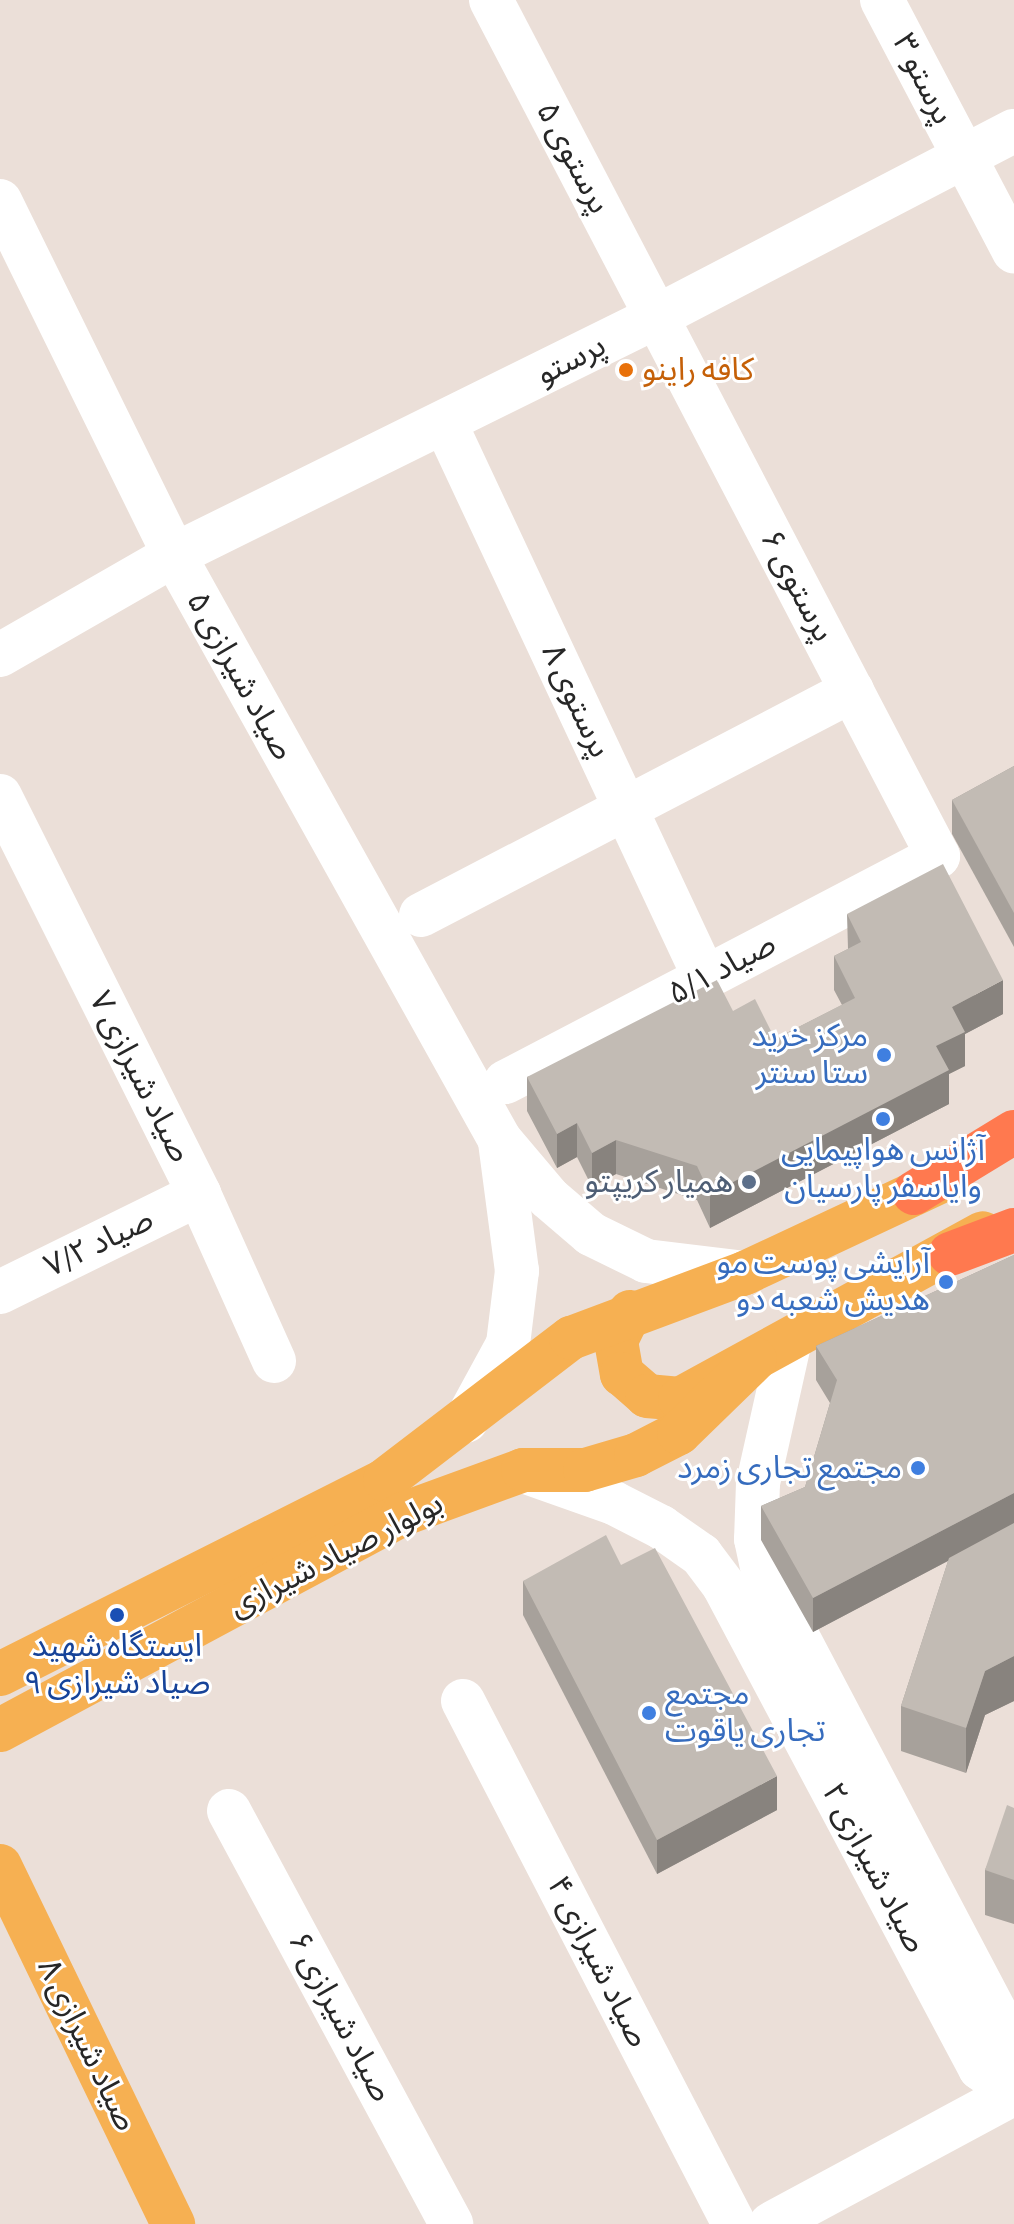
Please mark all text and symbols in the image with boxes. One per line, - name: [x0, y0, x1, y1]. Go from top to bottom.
- street label: پرستو ۳: [884, 27, 962, 131]
- street label: پرستوی ۵: [528, 95, 618, 221]
- street label: پرستو: [530, 326, 612, 394]
- place label: کافه راینو: [642, 351, 754, 389]
- marker: کافه راینو: [617, 361, 635, 379]
- street label: پرستوی ۶: [752, 523, 842, 649]
- street label: صیاد شیرازی ۵: [178, 585, 302, 767]
- street label: پرستوی ۸: [533, 638, 619, 764]
- street label: صیاد ۵/۱: [662, 925, 782, 1013]
- street label: صیاد شیرازی ۷: [80, 985, 200, 1169]
- place label: مرکز خرید ستا سنتر: [752, 1018, 868, 1093]
- marker: مرکز خرید ستا سنتر: [875, 1046, 893, 1064]
- marker: آژانس هواپیمایی وایاسفر پارسیان: [874, 1110, 892, 1128]
- place label: آژانس هواپیمایی وایاسفر پارسیان: [781, 1132, 985, 1207]
- place label: همیار کریپتو: [584, 1163, 733, 1201]
- marker: همیار کریپتو: [740, 1173, 758, 1191]
- street label: صیاد ۷/۲: [38, 1200, 160, 1286]
- place label: آرایشی پوست مو هدیش شعبه دو: [716, 1245, 930, 1320]
- marker: آرایشی پوست مو هدیش شعبه دو: [937, 1273, 955, 1291]
- place label: مجتمع تجاری زمرد: [677, 1449, 902, 1487]
- marker: مجتمع تجاری زمرد: [909, 1459, 927, 1477]
- street label: بولوار صیاد شیرازی: [223, 1485, 449, 1625]
- marker: ایستگاه شهید صیاد شیرازی ۹: [108, 1606, 126, 1624]
- place label: ایستگاه شهید صیاد شیرازی ۹: [24, 1628, 210, 1703]
- place label: مجتمع تجاری یاقوت: [665, 1676, 826, 1751]
- marker: مجتمع تجاری یاقوت: [640, 1704, 658, 1722]
- street label: صیاد شیرازی ۲: [813, 1776, 935, 1960]
- street label: صیاد شیرازی ۴: [538, 1870, 658, 2054]
- street label: صیاد شیرازی ۶: [279, 1925, 401, 2109]
- street label: صیاد شیرازی ۸: [29, 1953, 145, 2137]

